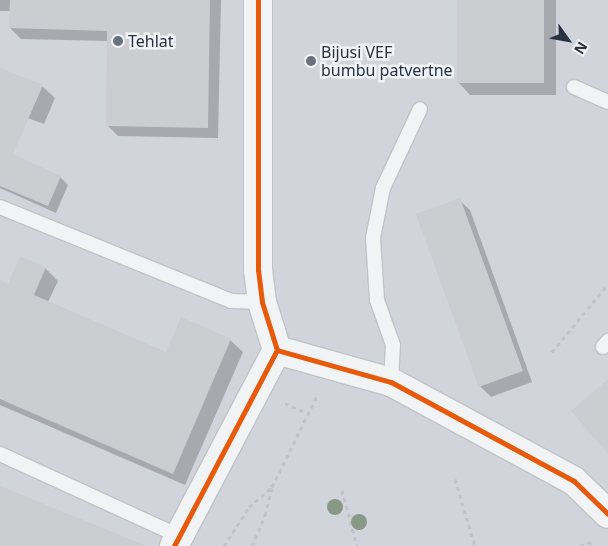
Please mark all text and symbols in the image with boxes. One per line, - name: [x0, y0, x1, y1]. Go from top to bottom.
- north arrow: [543, 15, 593, 65]
- place label: Tehlat: [128, 31, 174, 51]
- marker: Tehlat: [112, 35, 124, 47]
- text: N: [570, 38, 592, 58]
- place label: Bijusi VEF bumbu patvertne: [321, 42, 453, 80]
- marker: Bijusi VEF bumbu patvertne: [305, 55, 317, 67]

